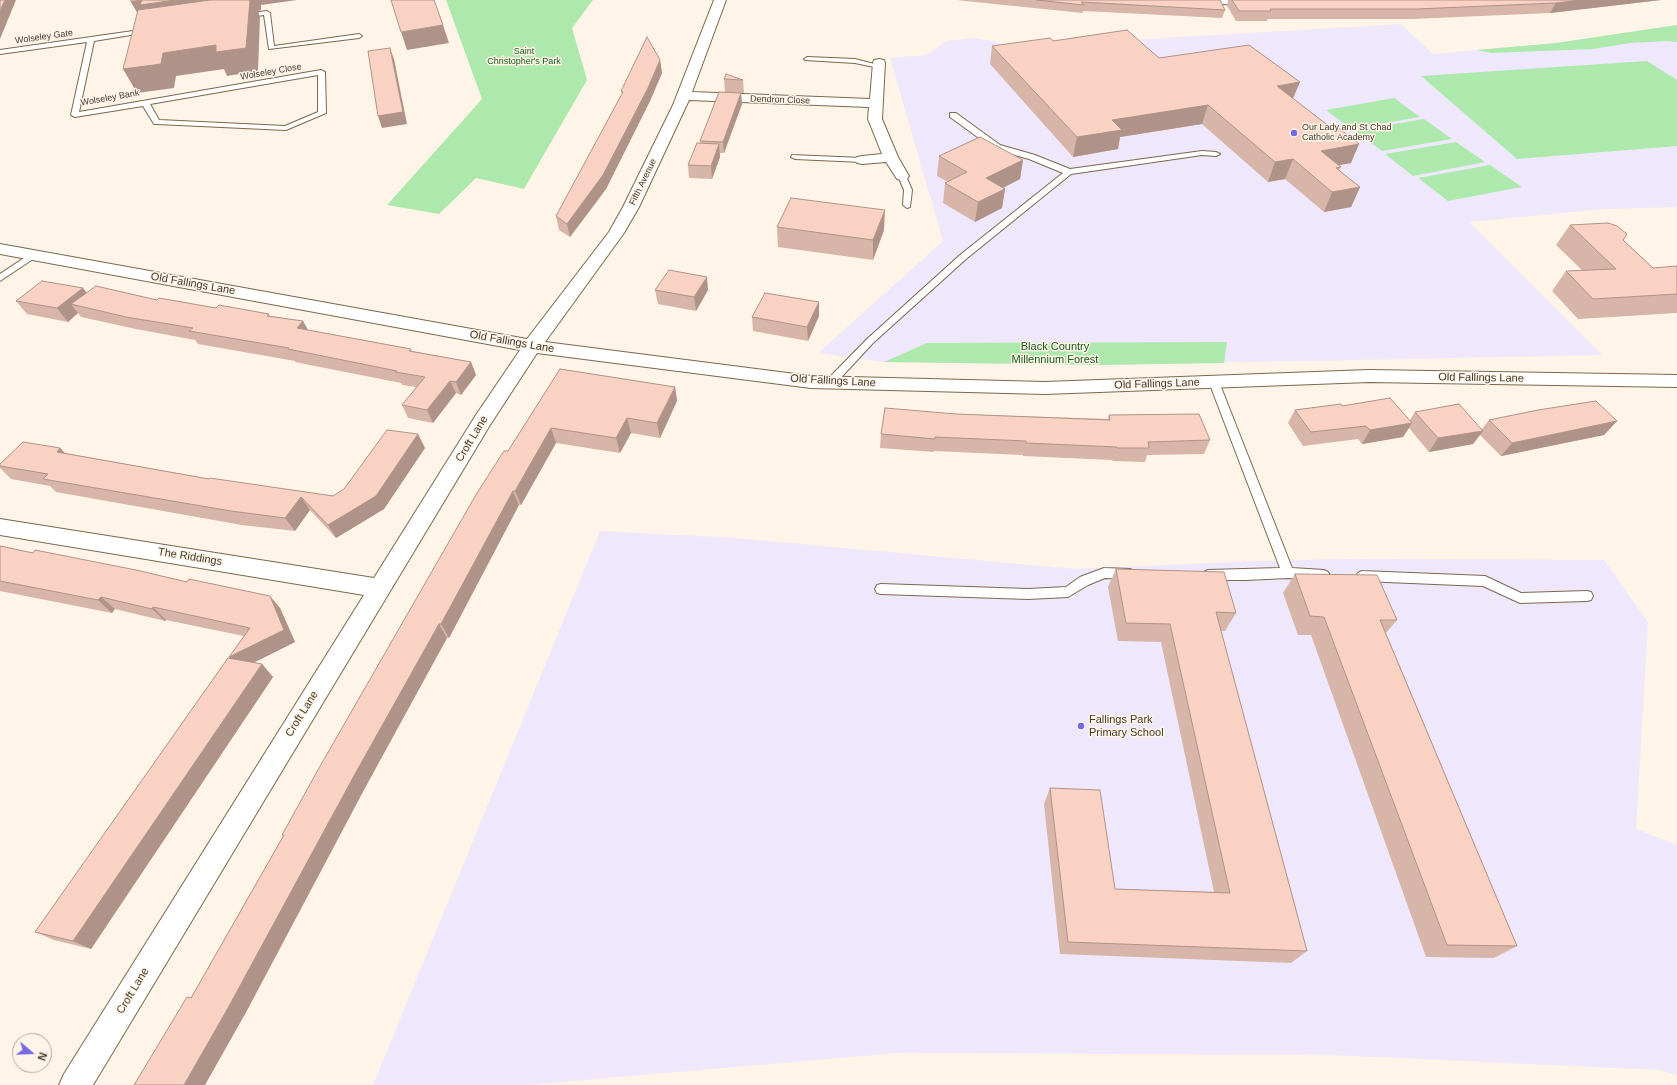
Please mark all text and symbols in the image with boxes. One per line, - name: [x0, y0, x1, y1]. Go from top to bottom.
- street label: Wolseley Gate: [14, 28, 74, 46]
- park label: Saint Christopher's Park: [487, 47, 561, 68]
- street label: Wolseley Close: [240, 61, 302, 83]
- street label: Wolseley Bank: [80, 88, 140, 108]
- street label: Dendron Close: [750, 94, 810, 106]
- place label: Our Lady and St Chad Catholic Academy: [1302, 123, 1392, 144]
- marker: Our Lady and St Chad Catholic Academy: [1289, 128, 1299, 138]
- street label: Fifth Avenue: [627, 157, 659, 207]
- street label: Old Fallings Lane: [150, 270, 236, 298]
- street label: Old Fallings Lane: [469, 328, 555, 356]
- park label: Black Country Millennium Forest: [1012, 340, 1098, 366]
- street label: Old Fallings Lane: [1438, 371, 1524, 385]
- street label: Old Fallings Lane: [790, 372, 876, 390]
- street label: Old Fallings Lane: [1114, 376, 1200, 392]
- street label: Croft Lane: [453, 414, 491, 464]
- street label: The Riddings: [157, 545, 223, 569]
- street label: Croft Lane: [283, 689, 321, 739]
- place label: Fallings Park Primary School: [1089, 713, 1164, 739]
- marker: Fallings Park Primary School: [1076, 721, 1086, 731]
- street label: Croft Lane: [114, 966, 152, 1016]
- north arrow: [12, 1033, 52, 1073]
- text: N: [35, 1051, 49, 1062]

